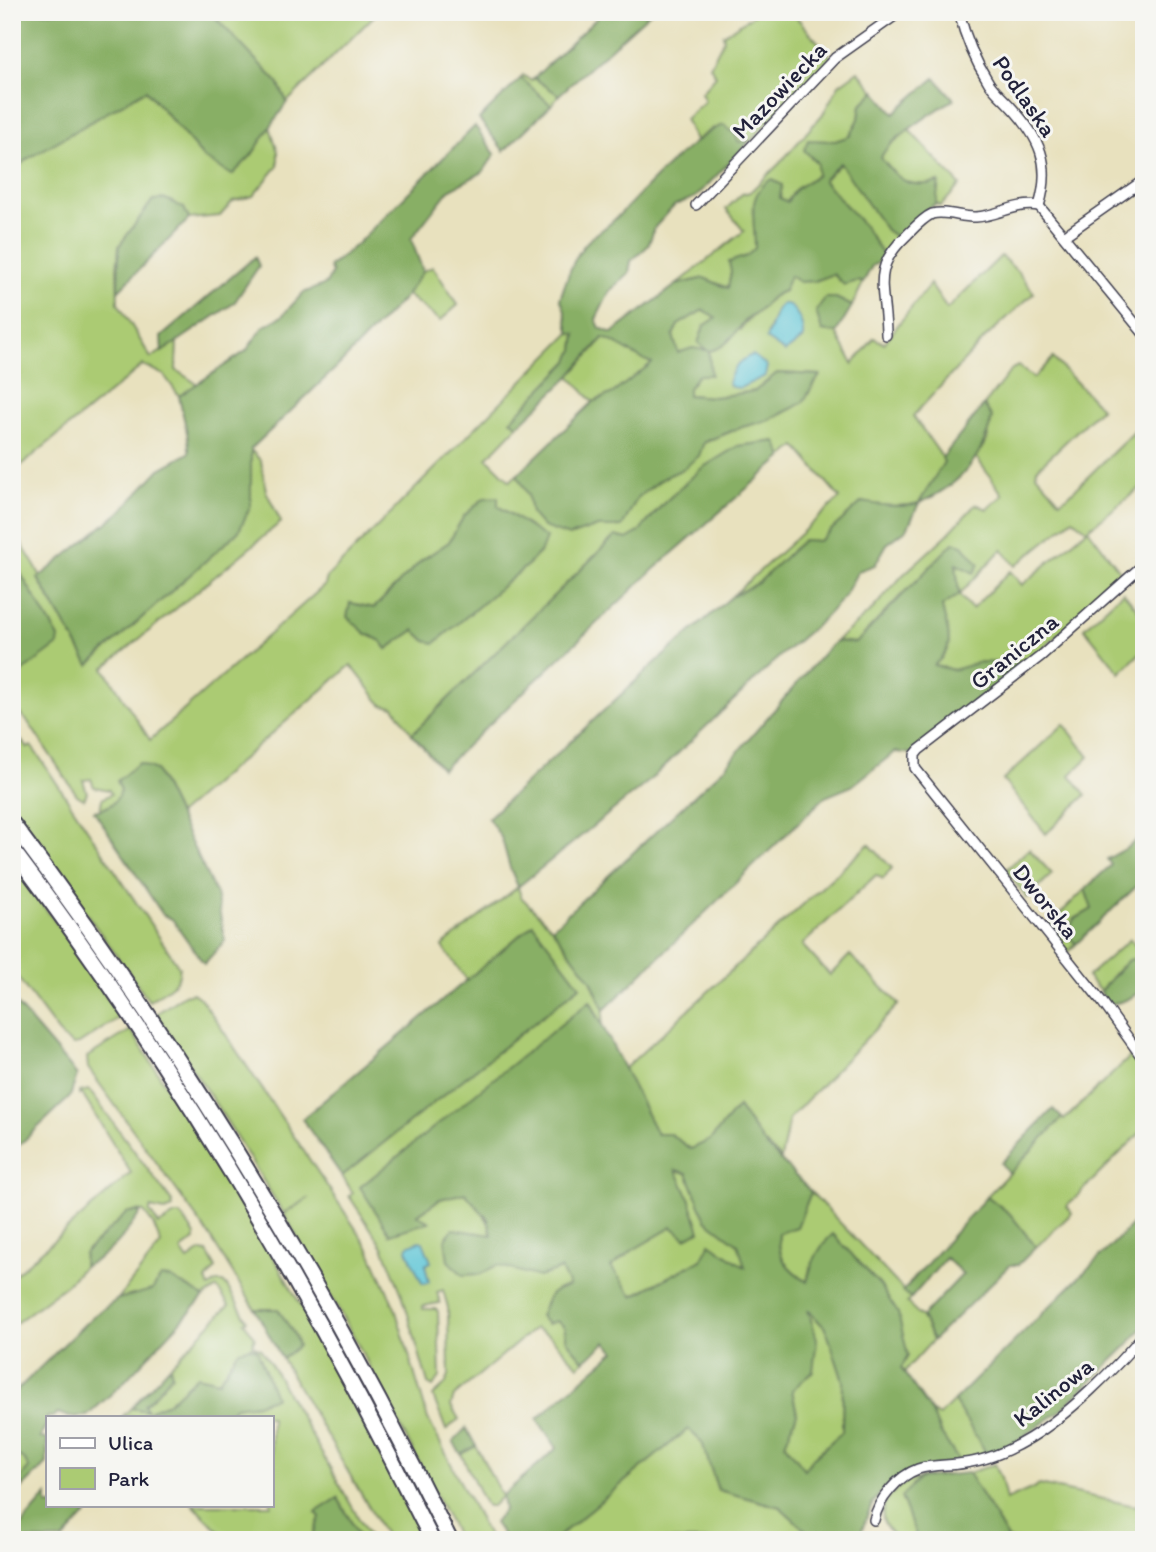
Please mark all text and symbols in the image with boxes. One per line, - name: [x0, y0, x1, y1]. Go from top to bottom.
- street label: Mazowiecka: [725, 35, 833, 145]
- street label: Podlaska: [987, 50, 1064, 143]
- street label: Graniczna: [964, 606, 1064, 695]
- street label: Dworska: [1007, 857, 1085, 945]
- street label: Kalinowa: [1007, 1351, 1099, 1433]
- legend: [46, 1416, 273, 1506]
- text: Ulica: [108, 1430, 153, 1455]
- text: Park: [108, 1466, 150, 1491]

